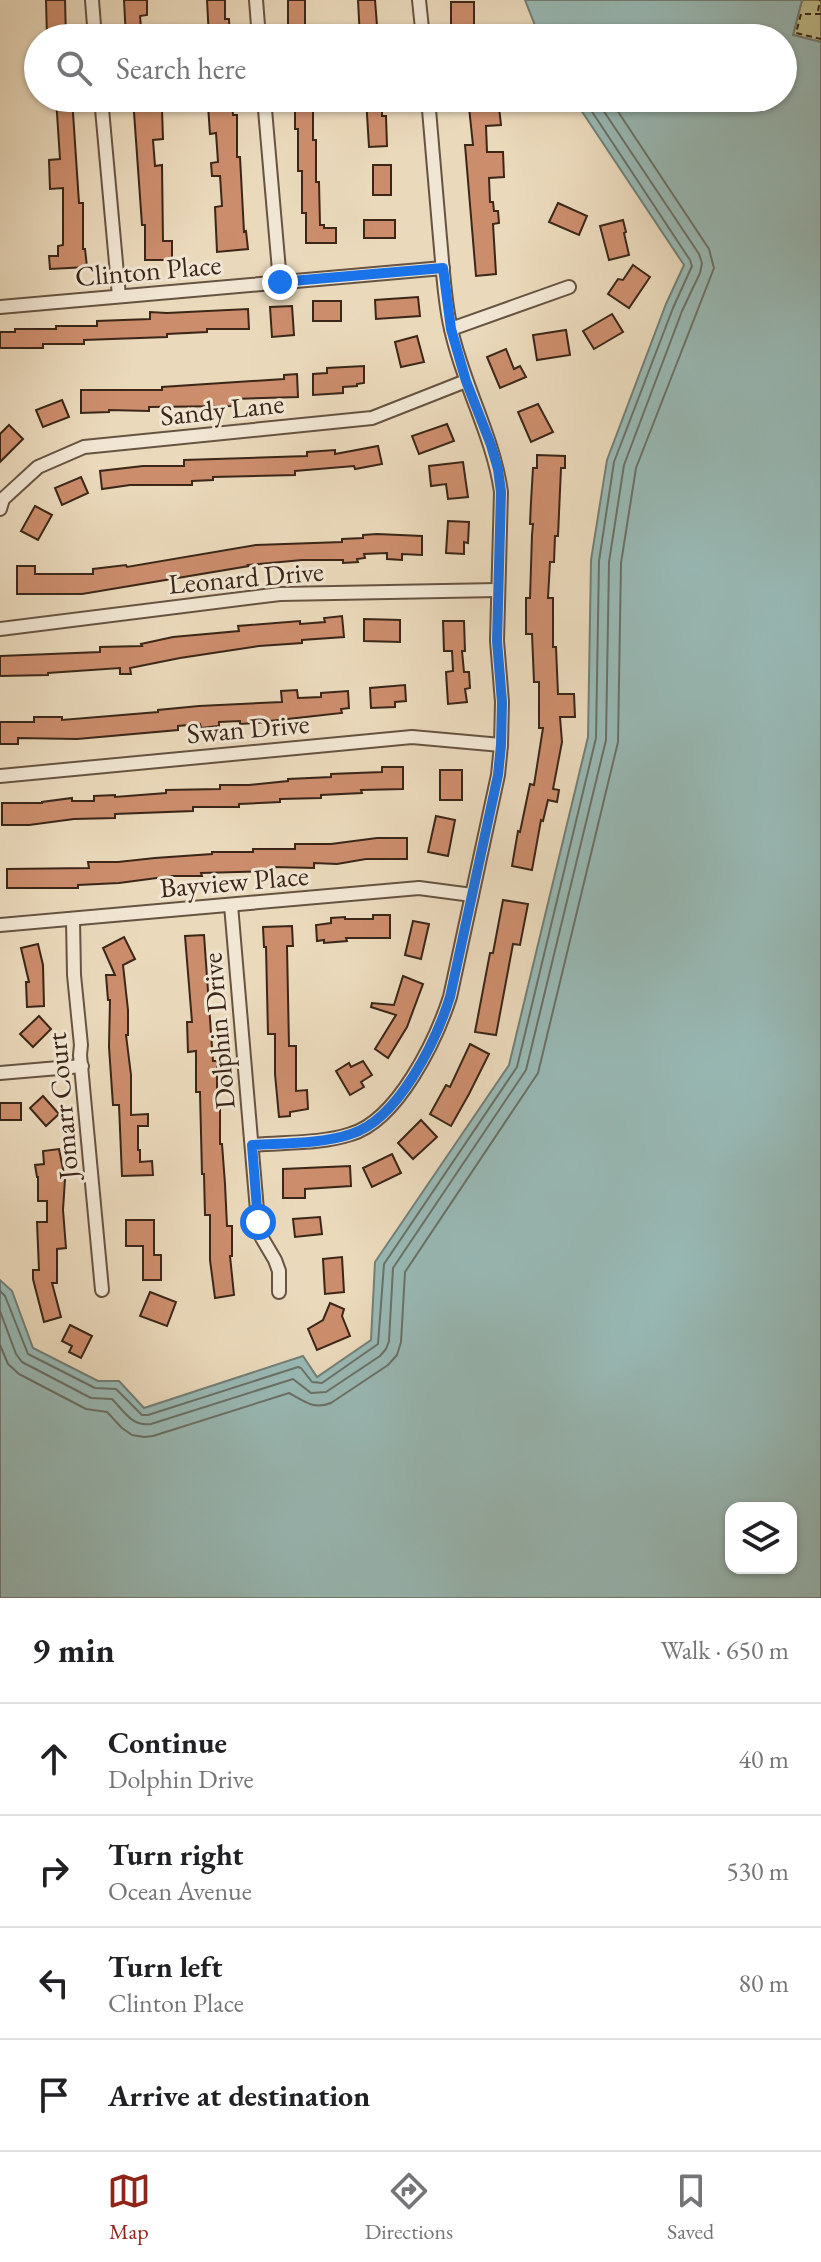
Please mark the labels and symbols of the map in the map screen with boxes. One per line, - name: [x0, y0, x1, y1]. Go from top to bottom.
- street label: Clinton Place: [74, 246, 223, 294]
- route end: [262, 264, 298, 300]
- street label: Sandy Lane: [158, 385, 286, 433]
- street label: Leonard Drive: [167, 552, 325, 602]
- street label: Swan Drive: [185, 705, 311, 751]
- street label: Bayview Place: [158, 857, 310, 905]
- street label: Dolphin Drive: [193, 951, 243, 1111]
- street label: Jomarr Court: [38, 1031, 87, 1183]
- route start: [240, 1204, 276, 1240]

